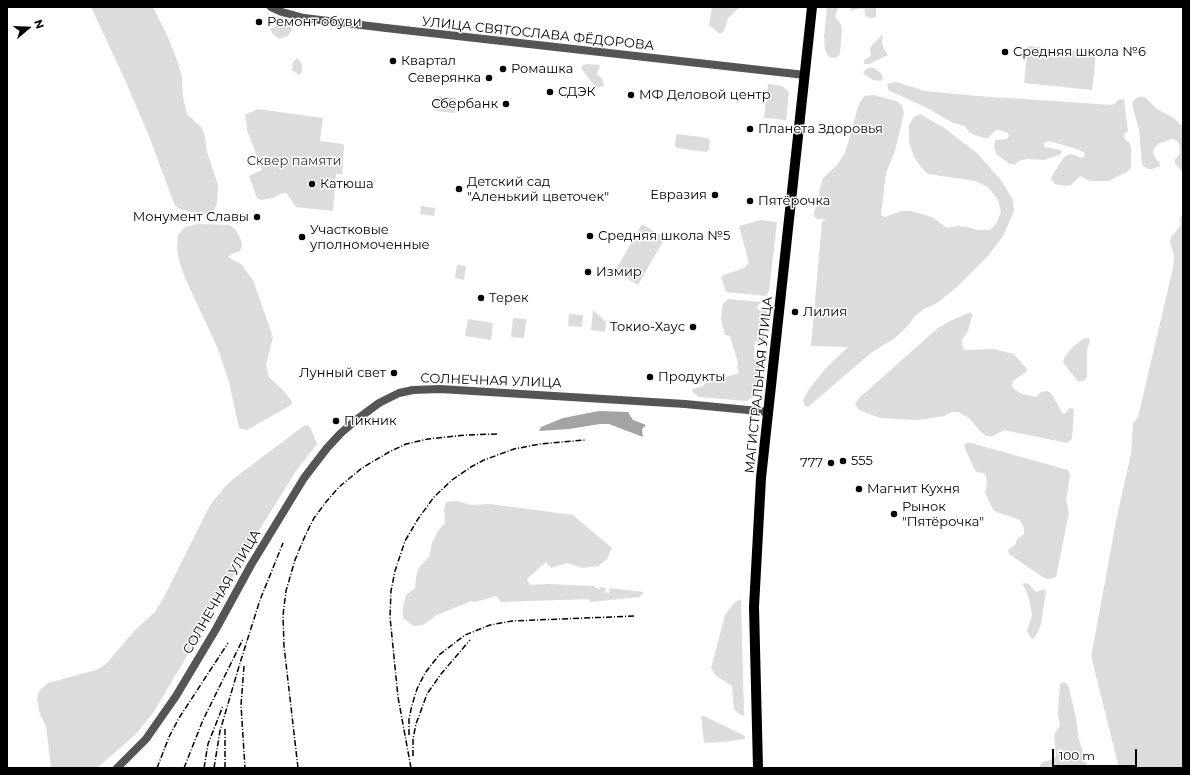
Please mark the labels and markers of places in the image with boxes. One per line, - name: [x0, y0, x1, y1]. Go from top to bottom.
- place label: Ремонт обуви: [267, 14, 362, 30]
- marker: Ремонт обуви: [254, 17, 264, 27]
- place label: Средняя школа №6: [1013, 44, 1146, 60]
- marker: Средняя школа №6: [1000, 47, 1010, 57]
- place label: Квартал: [401, 53, 456, 69]
- marker: Квартал: [388, 56, 398, 66]
- place label: Ромашка: [511, 61, 573, 77]
- marker: Ромашка: [498, 64, 508, 74]
- place label: Северянка: [408, 70, 481, 86]
- marker: Северянка: [484, 73, 494, 83]
- place label: СДЭК: [558, 84, 596, 100]
- marker: СДЭК: [545, 87, 555, 97]
- place label: МФ Деловой центр: [639, 87, 771, 103]
- marker: МФ Деловой центр: [626, 90, 636, 100]
- place label: Сбербанк: [431, 96, 498, 112]
- marker: Сбербанк: [501, 99, 511, 109]
- place label: Планета Здоровья: [758, 121, 883, 137]
- marker: Планета Здоровья: [745, 124, 755, 134]
- place label: Детский сад "Аленький цветочек": [467, 174, 609, 205]
- place label: Катюша: [320, 176, 374, 192]
- marker: Катюша: [307, 179, 317, 189]
- marker: Детский сад "Аленький цветочек": [454, 184, 464, 194]
- place label: Евразия: [650, 187, 707, 203]
- marker: Евразия: [710, 190, 720, 200]
- place label: Пятёрочка: [758, 193, 830, 209]
- marker: Пятёрочка: [745, 196, 755, 206]
- place label: Монумент Славы: [133, 209, 249, 225]
- marker: Монумент Славы: [252, 212, 262, 222]
- place label: Участковые уполномоченные: [310, 222, 430, 253]
- place label: Средняя школа №5: [598, 228, 730, 244]
- marker: Средняя школа №5: [585, 231, 595, 241]
- marker: Участковые уполномоченные: [297, 232, 307, 242]
- place label: Измир: [596, 264, 642, 280]
- marker: Измир: [583, 267, 593, 277]
- place label: Терек: [489, 290, 528, 306]
- marker: Терек: [476, 293, 486, 303]
- place label: Лилия: [803, 304, 847, 320]
- marker: Лилия: [790, 307, 800, 317]
- place label: Токио-Хаус: [610, 319, 685, 335]
- marker: Токио-Хаус: [688, 322, 698, 332]
- place label: Лунный свет: [299, 365, 386, 381]
- marker: Лунный свет: [389, 368, 399, 378]
- place label: Продукты: [658, 369, 725, 385]
- marker: Продукты: [645, 372, 655, 382]
- place label: Пикник: [344, 413, 396, 429]
- marker: Пикник: [331, 416, 341, 426]
- place label: 555: [851, 453, 873, 469]
- place label: 777: [800, 455, 823, 471]
- marker: 555: [838, 456, 848, 466]
- marker: 777: [826, 458, 836, 468]
- place label: Магнит Кухня: [867, 481, 960, 497]
- marker: Магнит Кухня: [854, 484, 864, 494]
- place label: Рынок "Пятёрочка": [902, 499, 984, 530]
- marker: Рынок "Пятёрочка": [889, 509, 899, 519]

